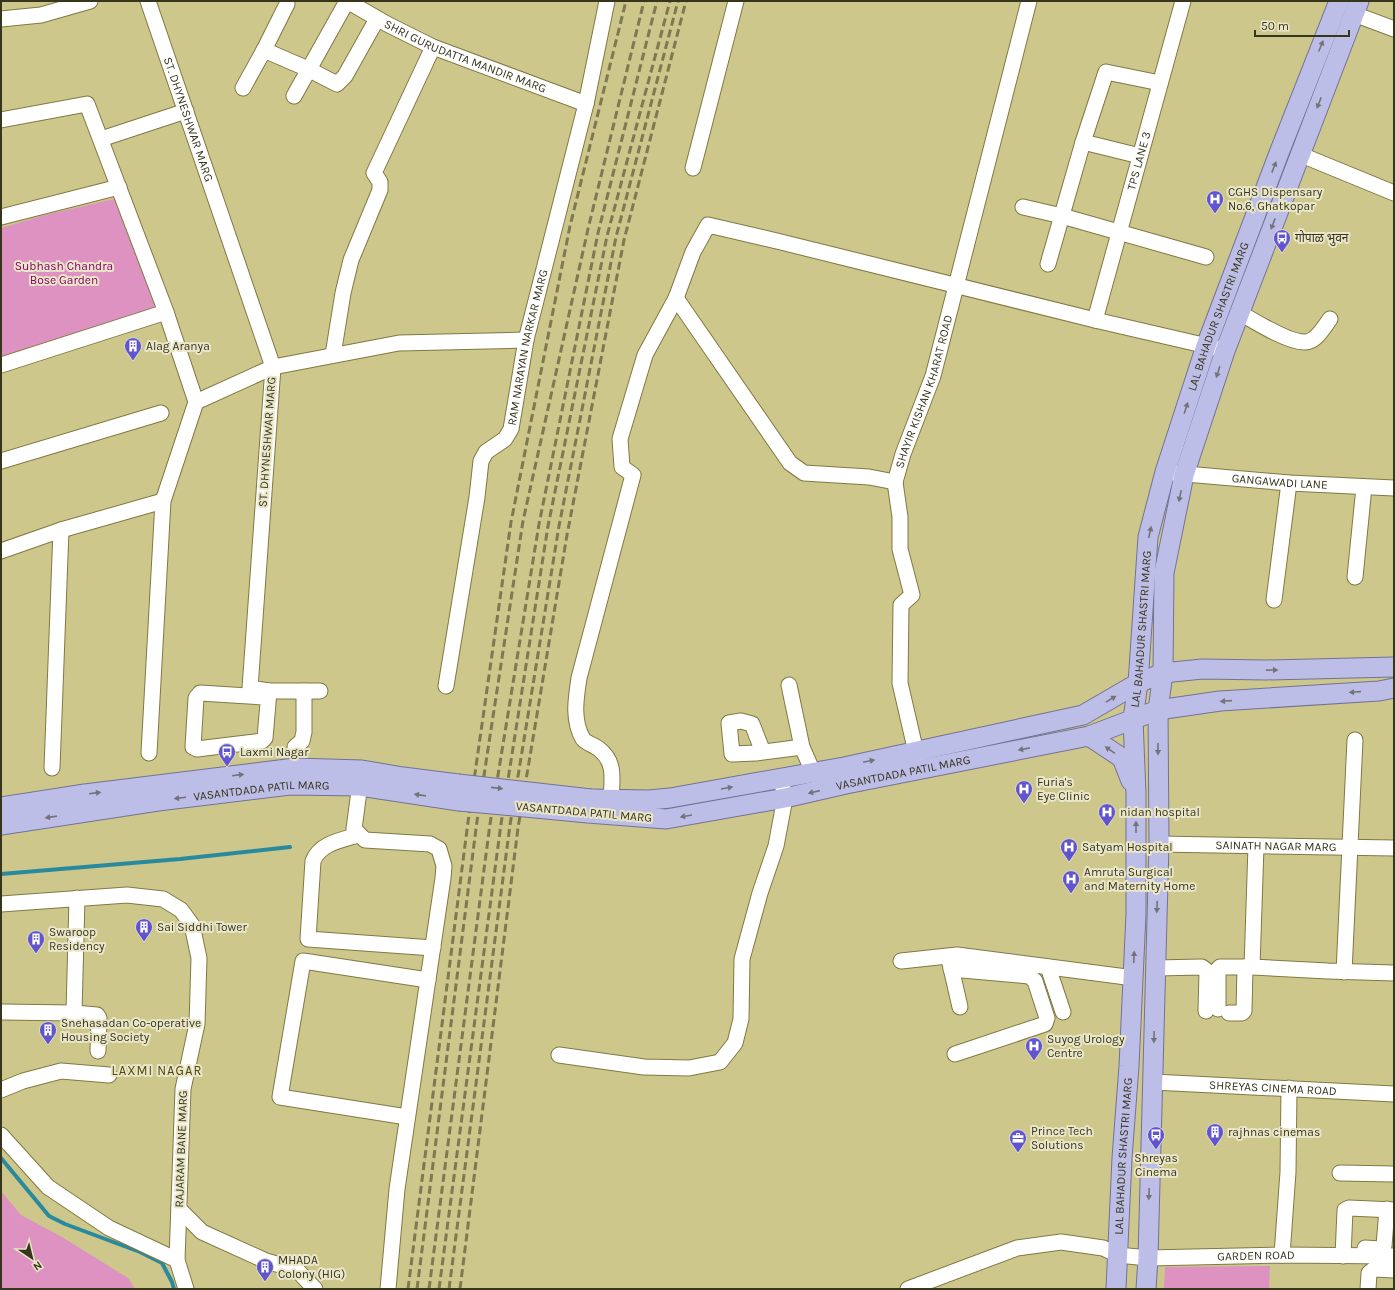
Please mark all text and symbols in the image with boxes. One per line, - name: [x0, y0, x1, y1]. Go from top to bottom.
- scale bar: [1255, 12, 1349, 38]
- street label: SHRI GURUDATTA MANDIR MARG: [382, 17, 548, 96]
- text: 50 m: [1261, 19, 1289, 33]
- one-way arrow: [1319, 40, 1325, 52]
- street label: ST. DHYNESHWAR MARG: [161, 55, 216, 183]
- one-way arrow: [1316, 97, 1322, 109]
- street label: TPS LANE 3: [1124, 130, 1154, 192]
- one-way arrow: [1271, 161, 1277, 173]
- place label: CGHS Dispensary No.6, Ghatkopar: [1228, 185, 1323, 213]
- hospital icon: CGHS Dispensary No.6, Ghatkopar: [1205, 189, 1225, 214]
- one-way arrow: [1270, 219, 1276, 231]
- bus stop icon: गोपाळ भुवन: [1272, 228, 1292, 253]
- place label: गोपाळ भुवन: [1295, 230, 1349, 246]
- street label: LAL BAHADUR SHASTRI MARG: [1185, 240, 1252, 393]
- park label: Subhash Chandra Bose Garden: [15, 259, 113, 287]
- street label: RAM NARAYAN NARKAR MARG: [505, 268, 551, 427]
- street label: SHAYIR KISHAN KHARAT ROAD: [892, 313, 955, 470]
- building icon: Alag Aranya: [123, 336, 143, 361]
- place label: Alag Aranya: [146, 339, 210, 353]
- one-way arrow: [1215, 367, 1221, 379]
- street label: ST. DHYNESHWAR MARG: [255, 376, 279, 508]
- one-way arrow: [1183, 401, 1189, 413]
- street label: GANGAWADI LANE: [1231, 471, 1328, 492]
- one-way arrow: [1176, 490, 1182, 502]
- one-way arrow: [1147, 526, 1153, 538]
- street label: LAL BAHADUR SHASTRI MARG: [1128, 550, 1154, 708]
- one-way arrow: [1266, 666, 1278, 673]
- one-way arrow: [1349, 689, 1361, 696]
- one-way arrow: [1105, 695, 1117, 702]
- one-way arrow: [1219, 697, 1232, 704]
- bus stop icon: Laxmi Nagar: [217, 742, 237, 767]
- one-way arrow: [1155, 743, 1161, 756]
- place label: Laxmi Nagar: [240, 745, 309, 759]
- one-way arrow: [1017, 746, 1030, 752]
- one-way arrow: [1104, 746, 1115, 754]
- street label: VASANTDADA PATIL MARG: [835, 753, 972, 793]
- one-way arrow: [863, 758, 875, 764]
- one-way arrow: [232, 772, 244, 778]
- place label: Furia's Eye Clinic: [1037, 775, 1090, 803]
- street label: VASANTDADA PATIL MARG: [193, 778, 330, 804]
- hospital icon: Furia's Eye Clinic: [1014, 779, 1034, 804]
- one-way arrow: [721, 784, 733, 790]
- one-way arrow: [491, 785, 503, 792]
- one-way arrow: [89, 789, 101, 796]
- one-way arrow: [808, 789, 820, 795]
- one-way arrow: [414, 792, 426, 798]
- one-way arrow: [174, 795, 186, 801]
- street label: VASANTDADA PATIL MARG: [515, 799, 653, 825]
- hospital icon: nidan hospital: [1097, 802, 1117, 827]
- place label: nidan hospital: [1120, 805, 1200, 819]
- one-way arrow: [680, 813, 692, 819]
- one-way arrow: [45, 814, 57, 820]
- one-way arrow: [1133, 820, 1139, 833]
- hospital icon: Satyam Hospital: [1059, 837, 1079, 862]
- street label: SAINATH NAGAR MARG: [1215, 838, 1337, 854]
- place label: Satyam Hospital: [1082, 840, 1173, 854]
- place label: Amruta Surgical and Maternity Home: [1084, 865, 1195, 893]
- hospital icon: Amruta Surgical and Maternity Home: [1061, 869, 1081, 894]
- one-way arrow: [1154, 901, 1160, 914]
- building icon: Sai Siddhi Tower: [134, 917, 154, 942]
- place label: Sai Siddhi Tower: [157, 920, 247, 934]
- place label: Swaroop Residency: [49, 925, 105, 953]
- building icon: Swaroop Residency: [26, 929, 46, 954]
- one-way arrow: [1131, 950, 1137, 963]
- place label: Snehasadan Co-operative Housing Society: [61, 1016, 201, 1044]
- building icon: Snehasadan Co-operative Housing Society: [38, 1020, 58, 1045]
- one-way arrow: [1150, 1031, 1157, 1043]
- place label: Suyog Urology Centre: [1047, 1032, 1125, 1060]
- hospital icon: Suyog Urology Centre: [1024, 1036, 1044, 1061]
- district label: LAXMI NAGAR: [112, 1063, 202, 1078]
- street label: LAL BAHADUR SHASTRI MARG: [1111, 1077, 1135, 1235]
- street label: SHREYAS CINEMA ROAD: [1209, 1078, 1337, 1098]
- street label: RAJARAM BANE MARG: [172, 1090, 190, 1208]
- building icon: rajhnas cinemas: [1205, 1122, 1225, 1147]
- place label: Prince Tech Solutions: [1031, 1124, 1093, 1152]
- bus stop icon: Shreyas Cinema: [1146, 1125, 1166, 1150]
- place label: rajhnas cinemas: [1228, 1125, 1320, 1139]
- office icon: Prince Tech Solutions: [1008, 1128, 1028, 1153]
- place label: Shreyas Cinema: [1134, 1151, 1178, 1179]
- one-way arrow: [1146, 1188, 1152, 1201]
- north arrow: [12, 1238, 52, 1278]
- street label: GARDEN ROAD: [1217, 1248, 1295, 1263]
- place label: MHADA Colony (HIG): [278, 1253, 345, 1281]
- building icon: MHADA Colony (HIG): [255, 1257, 275, 1282]
- text: N: [30, 1258, 44, 1273]

